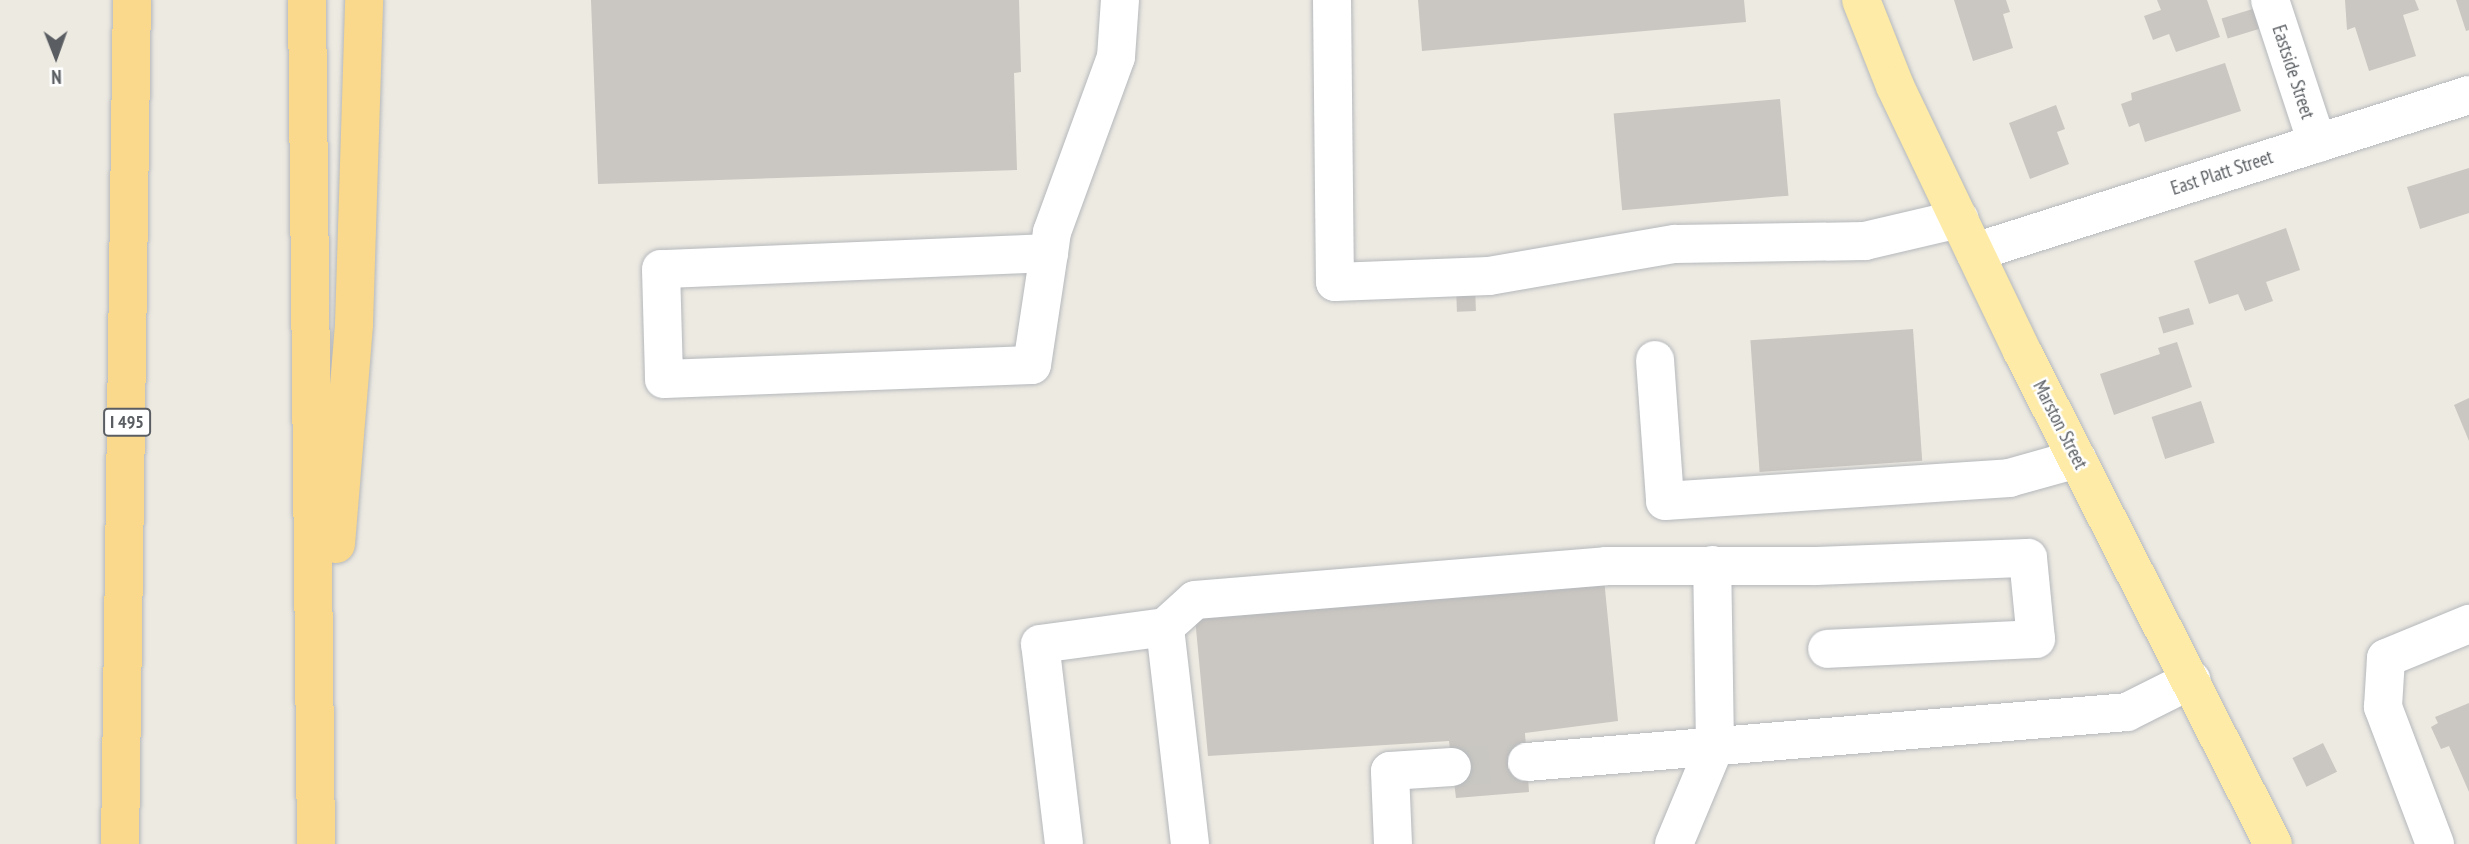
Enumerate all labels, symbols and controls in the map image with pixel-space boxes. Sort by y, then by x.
north arrow [21,21,91,91]
street label: Eastside Street [2267,22,2319,122]
text: N [51,65,62,89]
street label: East Platt Street [2168,146,2276,200]
street label: Marston Street [2028,377,2092,473]
road number: I 495 [102,408,152,436]

